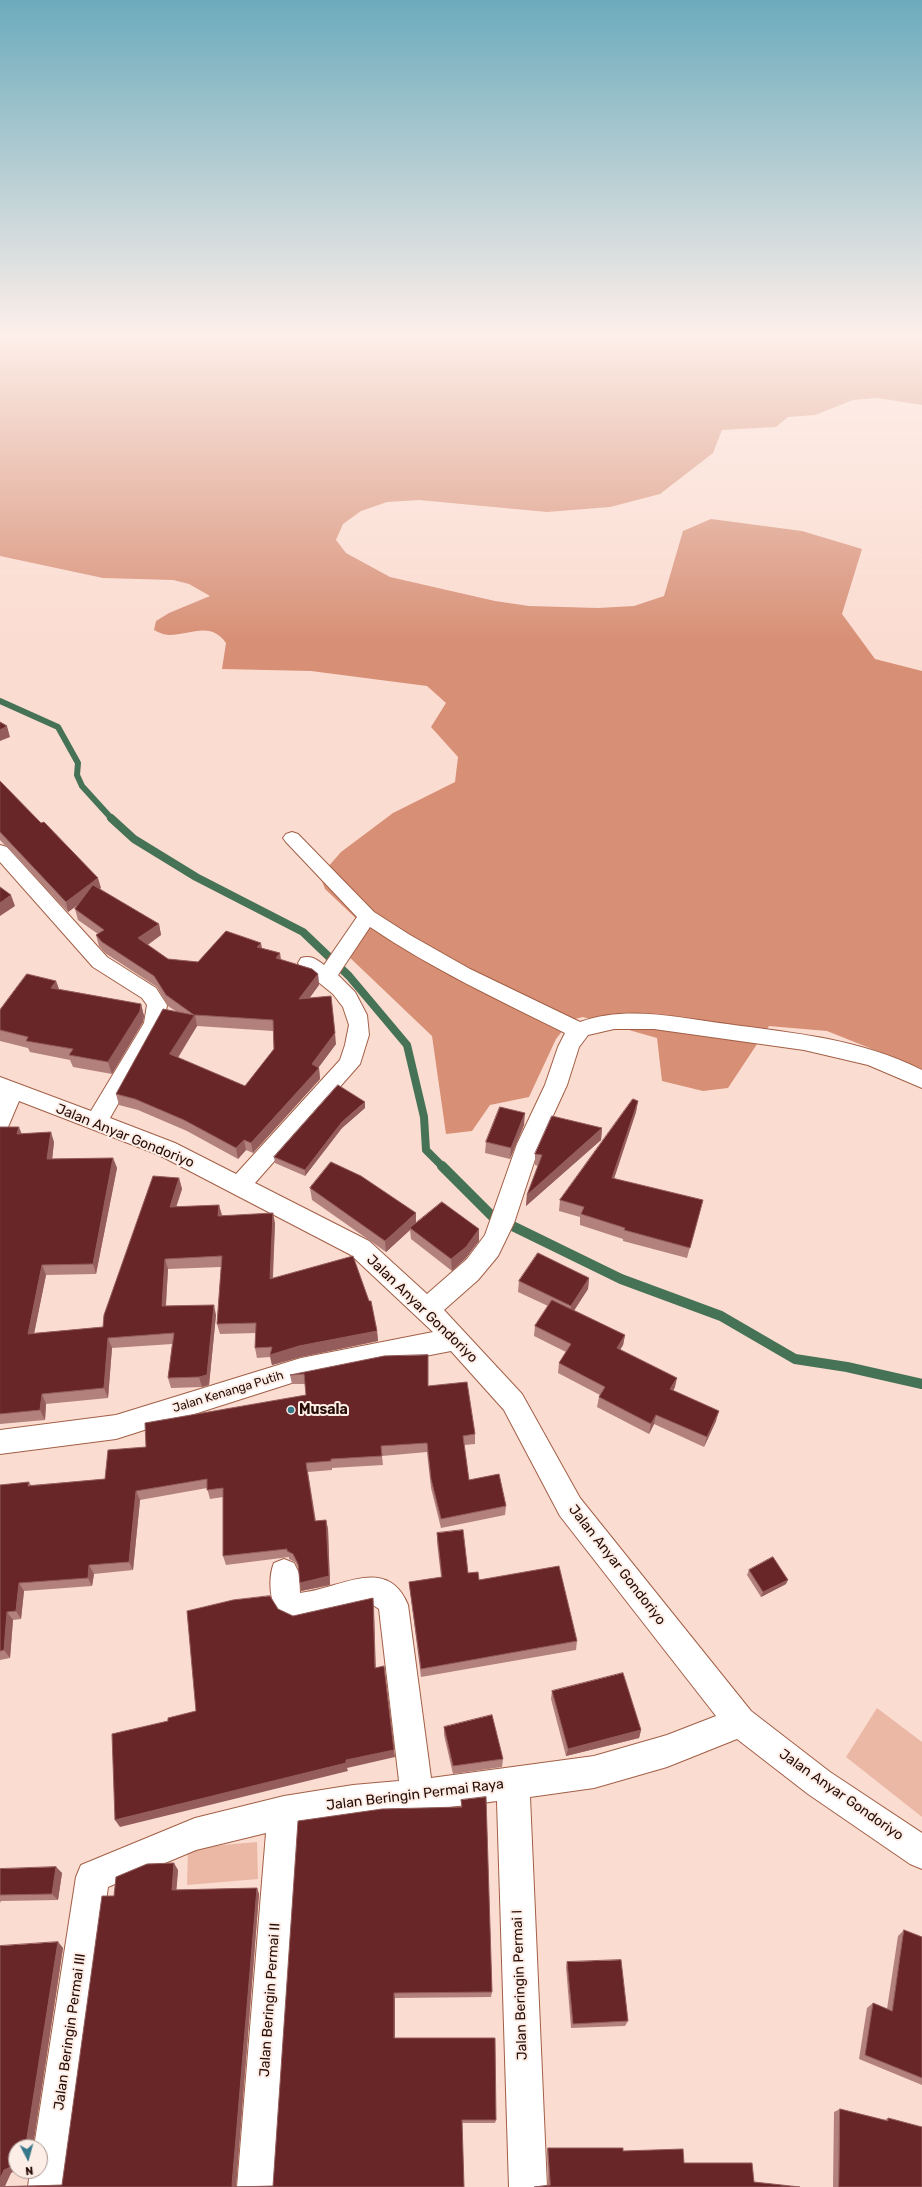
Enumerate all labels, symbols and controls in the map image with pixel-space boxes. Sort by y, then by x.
street label: Jalan Anyar Gondoriyo [53,1101,197,1171]
street label: Jalan Anyar Gondoriyo [363,1252,481,1366]
street label: Jalan Kenanga Putih [171,1368,285,1416]
place label: Musala [299,1402,348,1418]
marker: Musala [286,1405,296,1415]
street label: Jalan Anyar Gondoriyo [565,1502,669,1628]
street label: Jalan Anyar Gondoriyo [776,1746,906,1844]
street label: Jalan Beringin Permai Raya [325,1776,505,1814]
street label: Jalan Beringin Permai I [509,1910,531,2060]
street label: Jalan Beringin Permai II [256,1922,284,2078]
street label: Jalan Beringin Permai III [51,1953,89,2111]
north arrow [8,2139,48,2179]
text: N [25,2164,34,2177]

